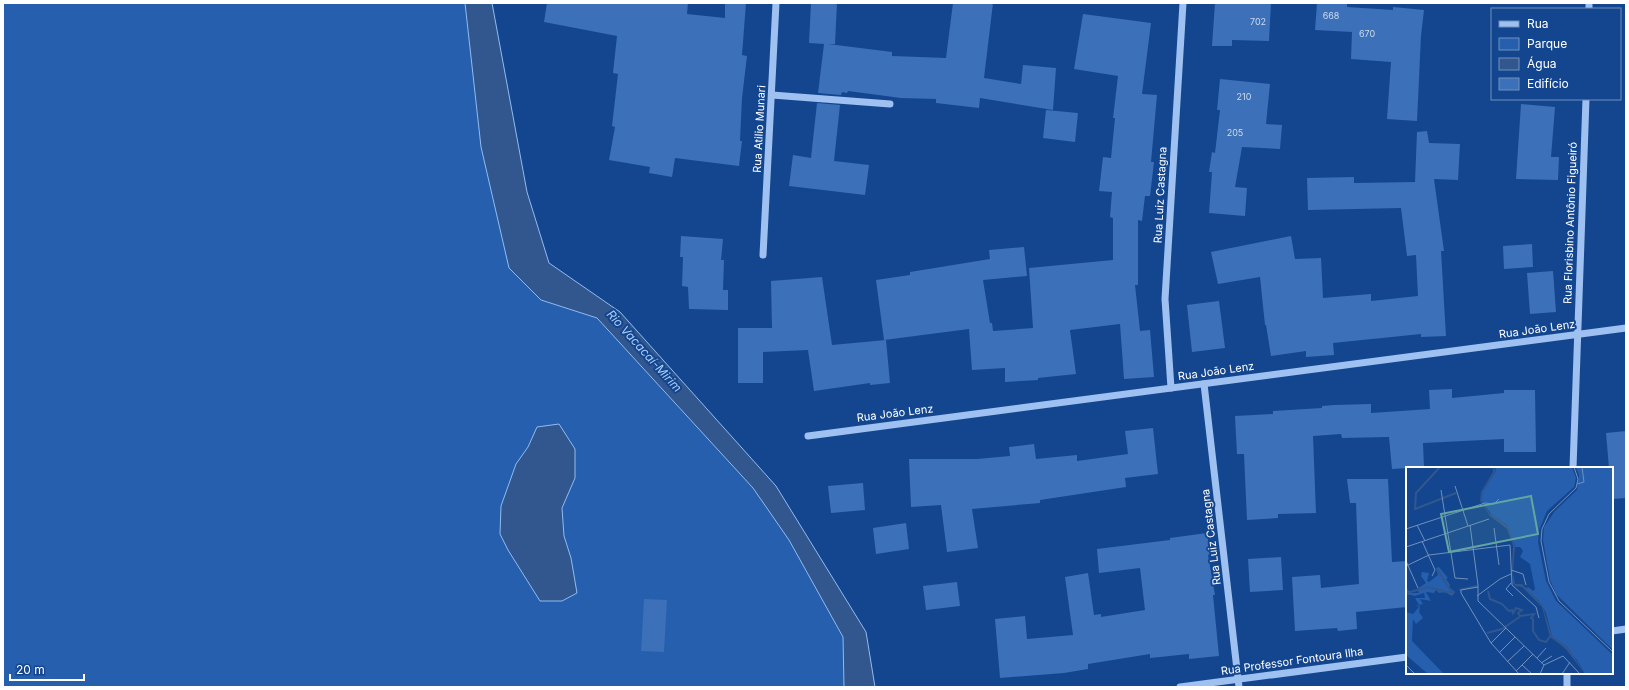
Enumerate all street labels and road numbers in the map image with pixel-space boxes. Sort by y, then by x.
street label: Rua Atilio Munari [750,85,768,173]
street label: Rua Florisbino Antônio Figueiró [1560,141,1580,304]
street label: Rua Luiz Castagna [1150,146,1170,244]
street label: Rua João Lenz [1498,317,1576,341]
street label: Rua João Lenz [1177,359,1255,383]
street label: Rua João Lenz [856,401,934,425]
street label: Rua Luiz Castagna [1198,488,1224,586]
street label: Rua Professor Fontoura Ilha [1220,644,1364,678]

